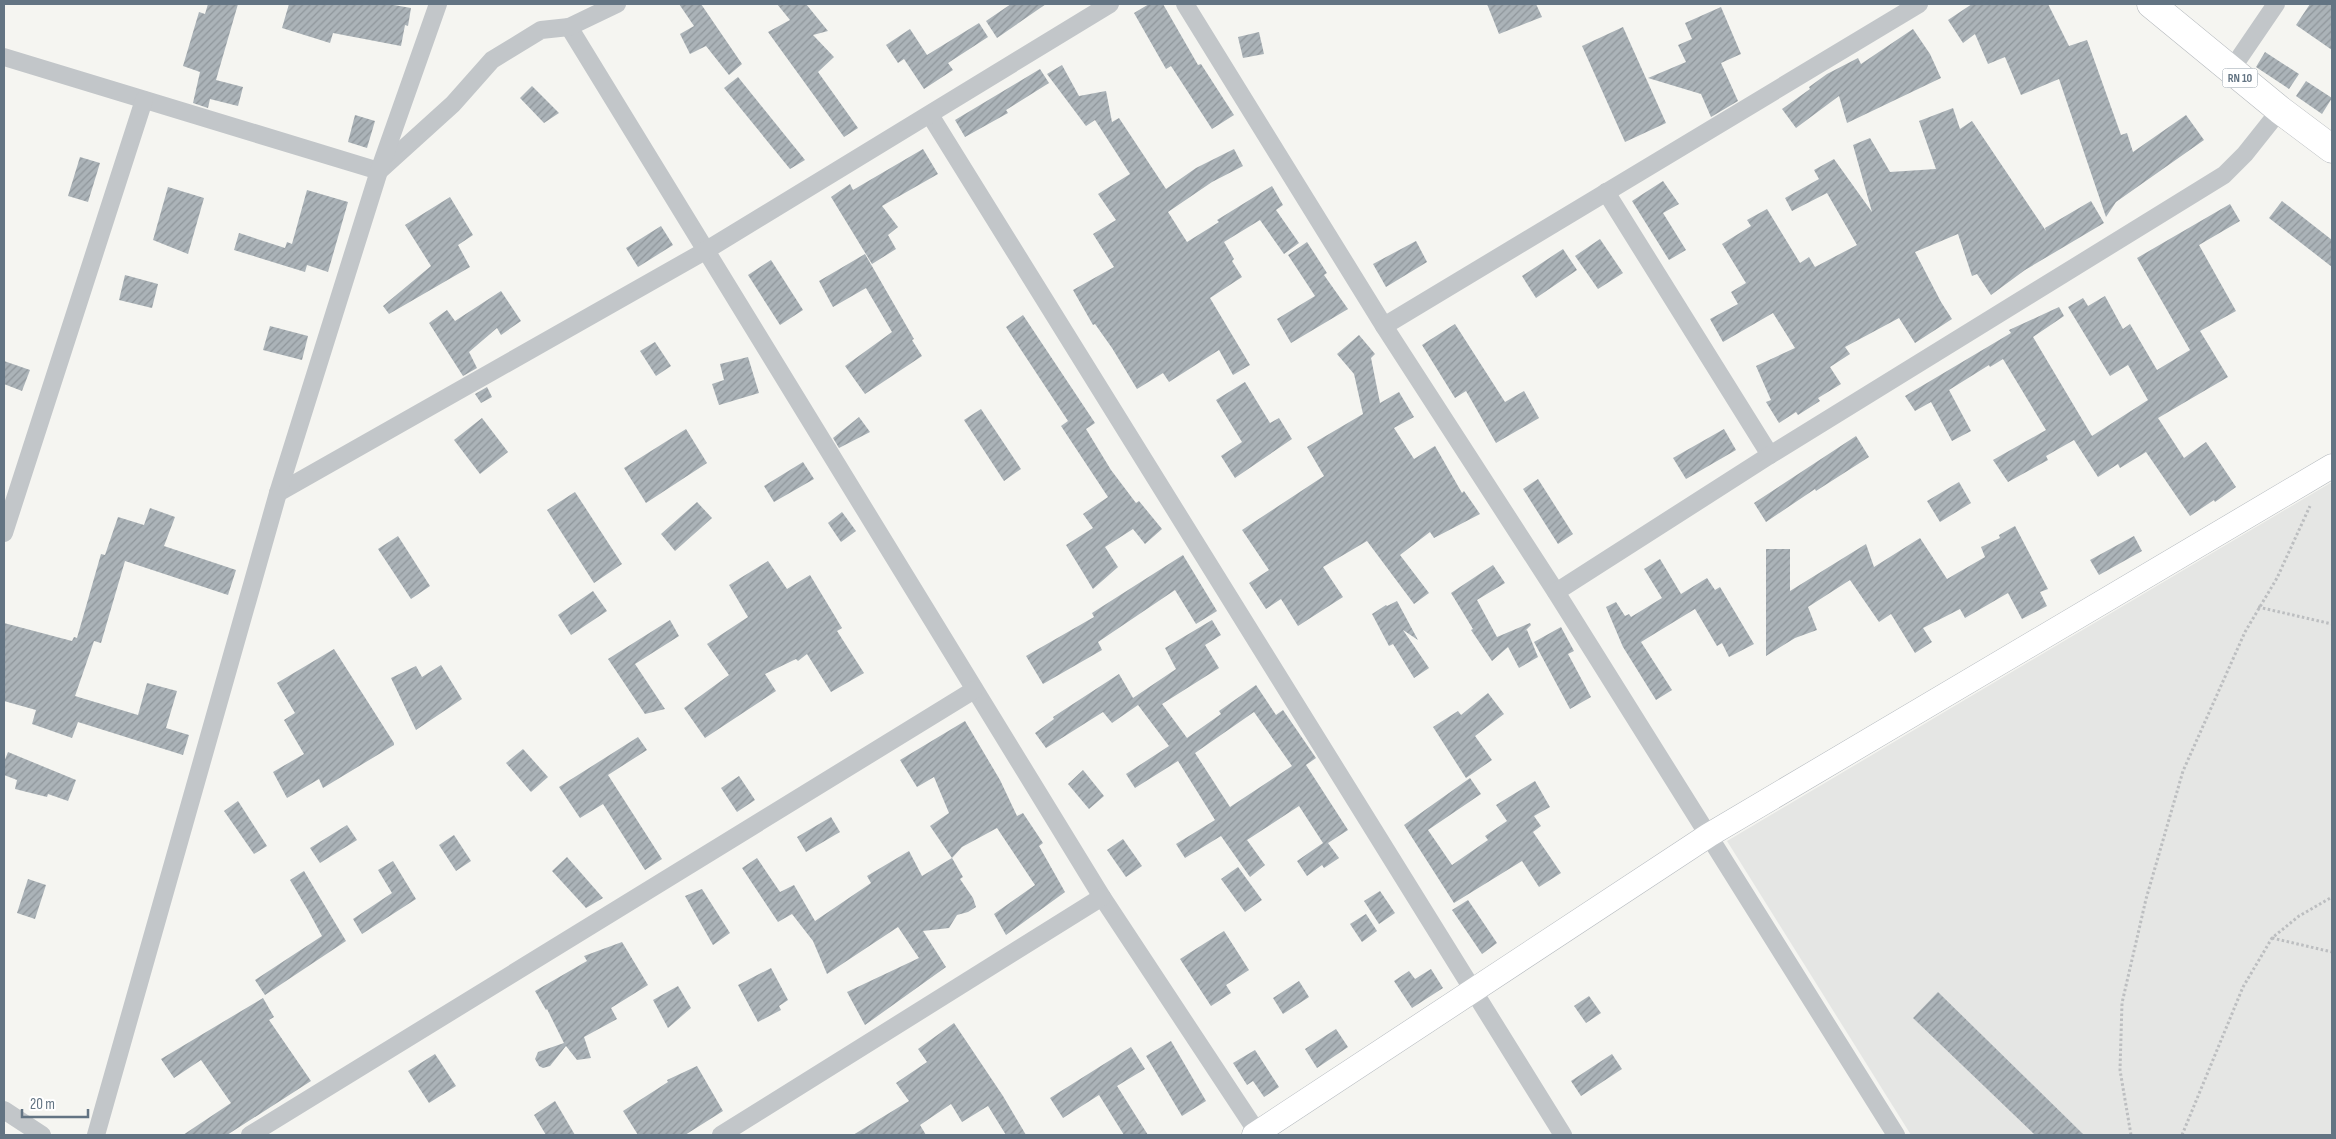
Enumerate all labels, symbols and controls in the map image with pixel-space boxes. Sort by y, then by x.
road number: RN 10 [2222,68,2258,88]
scale bar [22,1086,89,1118]
text: 20 m [30,1095,55,1114]

